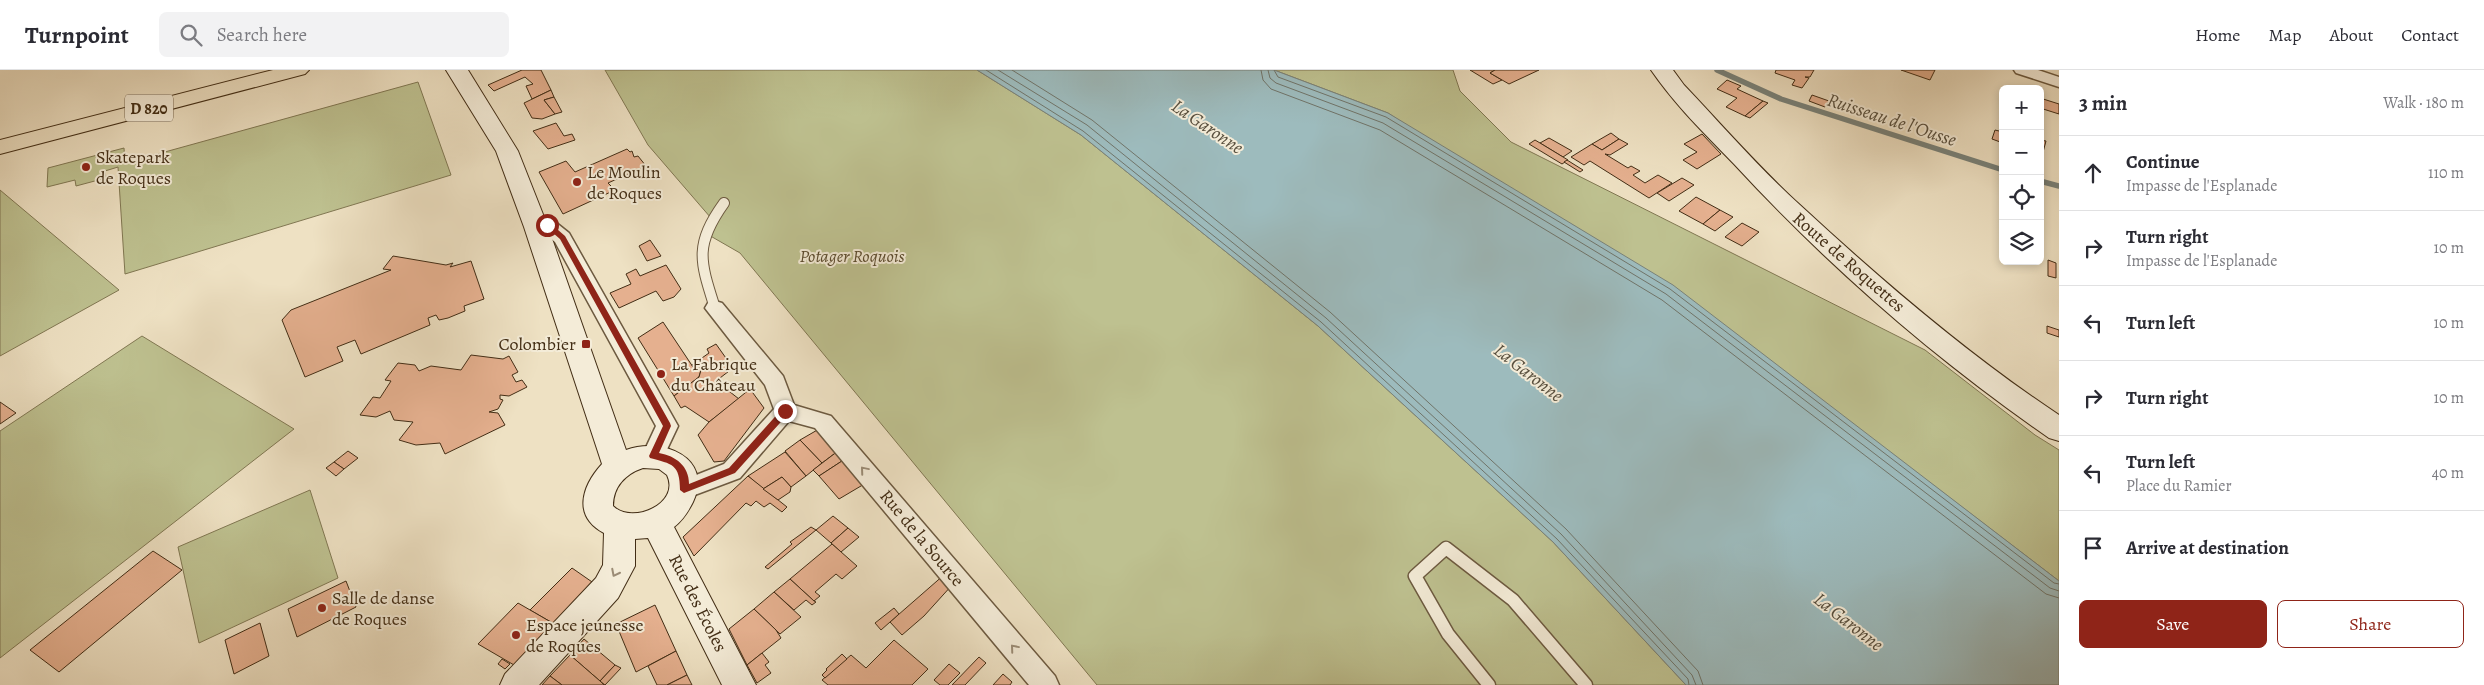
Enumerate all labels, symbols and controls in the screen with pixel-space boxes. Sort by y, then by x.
search box [159,12,509,57]
text: Turnpoint [25,19,129,51]
icon: search [177,21,205,49]
text: Search here [217,22,307,48]
text: Home [2195,23,2240,47]
text: Map [2268,23,2301,47]
text: About [2329,23,2373,47]
text: Contact [2401,23,2459,47]
map controls [1999,85,2044,265]
button: + [1999,85,2044,130]
water label: Ruisseau de l'Ousse [1824,87,1960,153]
text: 3 min [2079,89,2127,117]
text: Walk · 180 m [2383,92,2464,114]
water label: La Garonne [1166,93,1249,160]
road number: D 820 [125,94,173,122]
button: − [1999,130,2044,175]
place label: Skatepark de Roques [96,145,171,190]
text: Continue [2126,149,2200,175]
icon: ahead [2079,159,2107,187]
place label: Le Moulin de Roques [587,160,662,205]
marker: Skatepark de Roques [80,161,92,173]
text: 110 m [2428,162,2464,184]
button: locate [1999,175,2044,220]
text: Impasse de l'Esplanade [2126,175,2277,197]
marker: Le Moulin de Roques [571,176,583,188]
street label: Route de Roquettes [1788,206,1910,318]
route start [536,214,559,237]
button: layers [1999,220,2044,265]
text: Turn right [2126,224,2208,250]
icon: right [2079,234,2107,262]
text: 10 m [2434,237,2464,259]
park label: Potager Roquois [799,244,905,268]
text: Impasse de l'Esplanade [2126,250,2277,272]
icon: left [2079,309,2107,337]
text: Turn left [2126,310,2195,336]
text: 10 m [2434,312,2464,334]
place label: Colombier [499,332,576,356]
water label: La Garonne [1488,337,1569,408]
marker: Colombier [580,338,592,350]
place label: La Fabrique du Château [671,352,757,397]
marker: La Fabrique du Château [655,368,667,380]
icon: right [2079,384,2107,412]
text: Turn right [2126,385,2208,411]
text: 10 m [2434,387,2464,409]
route end [774,400,797,423]
text: Turn left [2126,449,2195,475]
icon: left [2079,459,2107,487]
text: 40 m [2432,462,2464,484]
one-way arrow [861,467,870,476]
text: Place du Ramier [2126,475,2232,497]
street label: Rue de la Source [874,485,970,591]
icon: arrive [2079,534,2107,562]
text: Arrive at destination [2126,535,2289,561]
street label: Rue des Écoles [663,550,733,656]
one-way arrow [611,567,621,576]
place label: Salle de danse de Roques [332,586,435,631]
water label: La Garonne [1808,586,1889,657]
button: Save [2079,600,2267,648]
button: Share [2277,600,2464,648]
marker: Salle de danse de Roques [316,602,328,614]
place label: Espace jeunesse de Roques [526,613,644,658]
marker: Espace jeunesse de Roques [510,629,522,641]
one-way arrow [1011,644,1020,653]

